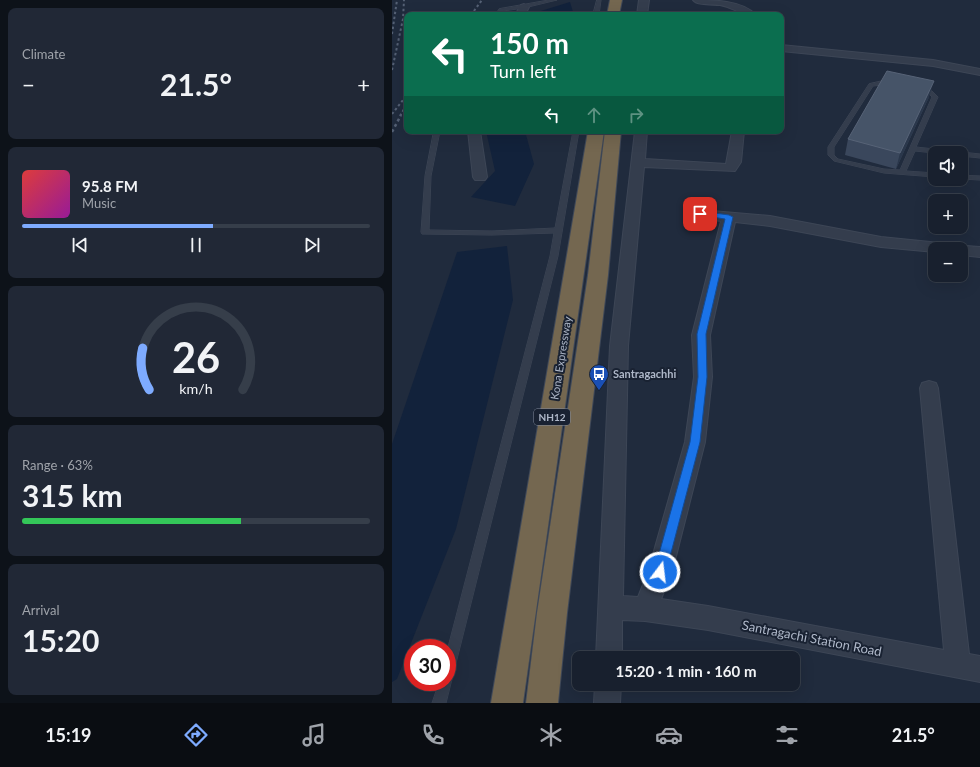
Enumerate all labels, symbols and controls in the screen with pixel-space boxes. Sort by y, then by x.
text: 150 m [490,26,569,60]
icon: left [424,28,476,80]
text: Climate [22,46,65,62]
text: Turn left [490,60,556,82]
text: 21.5° [160,66,232,102]
text: − [22,71,35,98]
text: + [357,71,370,98]
icon: left [541,104,563,126]
icon: ahead [583,104,605,126]
icon: right [625,104,647,126]
map controls [928,146,968,282]
button: sound [928,146,968,186]
text: 95.8 FM [82,177,138,195]
button: + [928,194,968,234]
text: Music [82,195,116,211]
pin [683,197,717,231]
icon: arrive [689,203,711,225]
icon: previous [69,234,91,256]
icon: pause [185,234,207,256]
icon: next [301,234,323,256]
button: − [928,242,968,282]
street label: Kona Expressway [547,315,574,401]
text: 26 [172,331,220,381]
bus stop icon: Santragachhi [588,363,610,391]
place label: Santragachhi [613,367,676,380]
text: km/h [179,379,213,396]
road number: NH12 [534,409,570,425]
text: Range · 63% [22,457,93,473]
text: 315 km [22,477,123,513]
position arrow [639,551,681,593]
text: Arrival [22,602,59,618]
street label: Santragachi Station Road [741,617,883,659]
text: 15:20 [22,622,99,658]
speed limit sign: 30 [404,639,456,691]
text: 15:20 · 1 min · 160 m [616,662,756,680]
icon: directions [182,721,210,749]
icon: music [300,721,328,749]
icon: phone [419,721,447,749]
icon: climate [537,721,565,749]
icon: car [655,721,683,749]
icon: filters [773,721,801,749]
text: 15:19 [45,724,92,746]
text: 21.5° [892,724,935,746]

